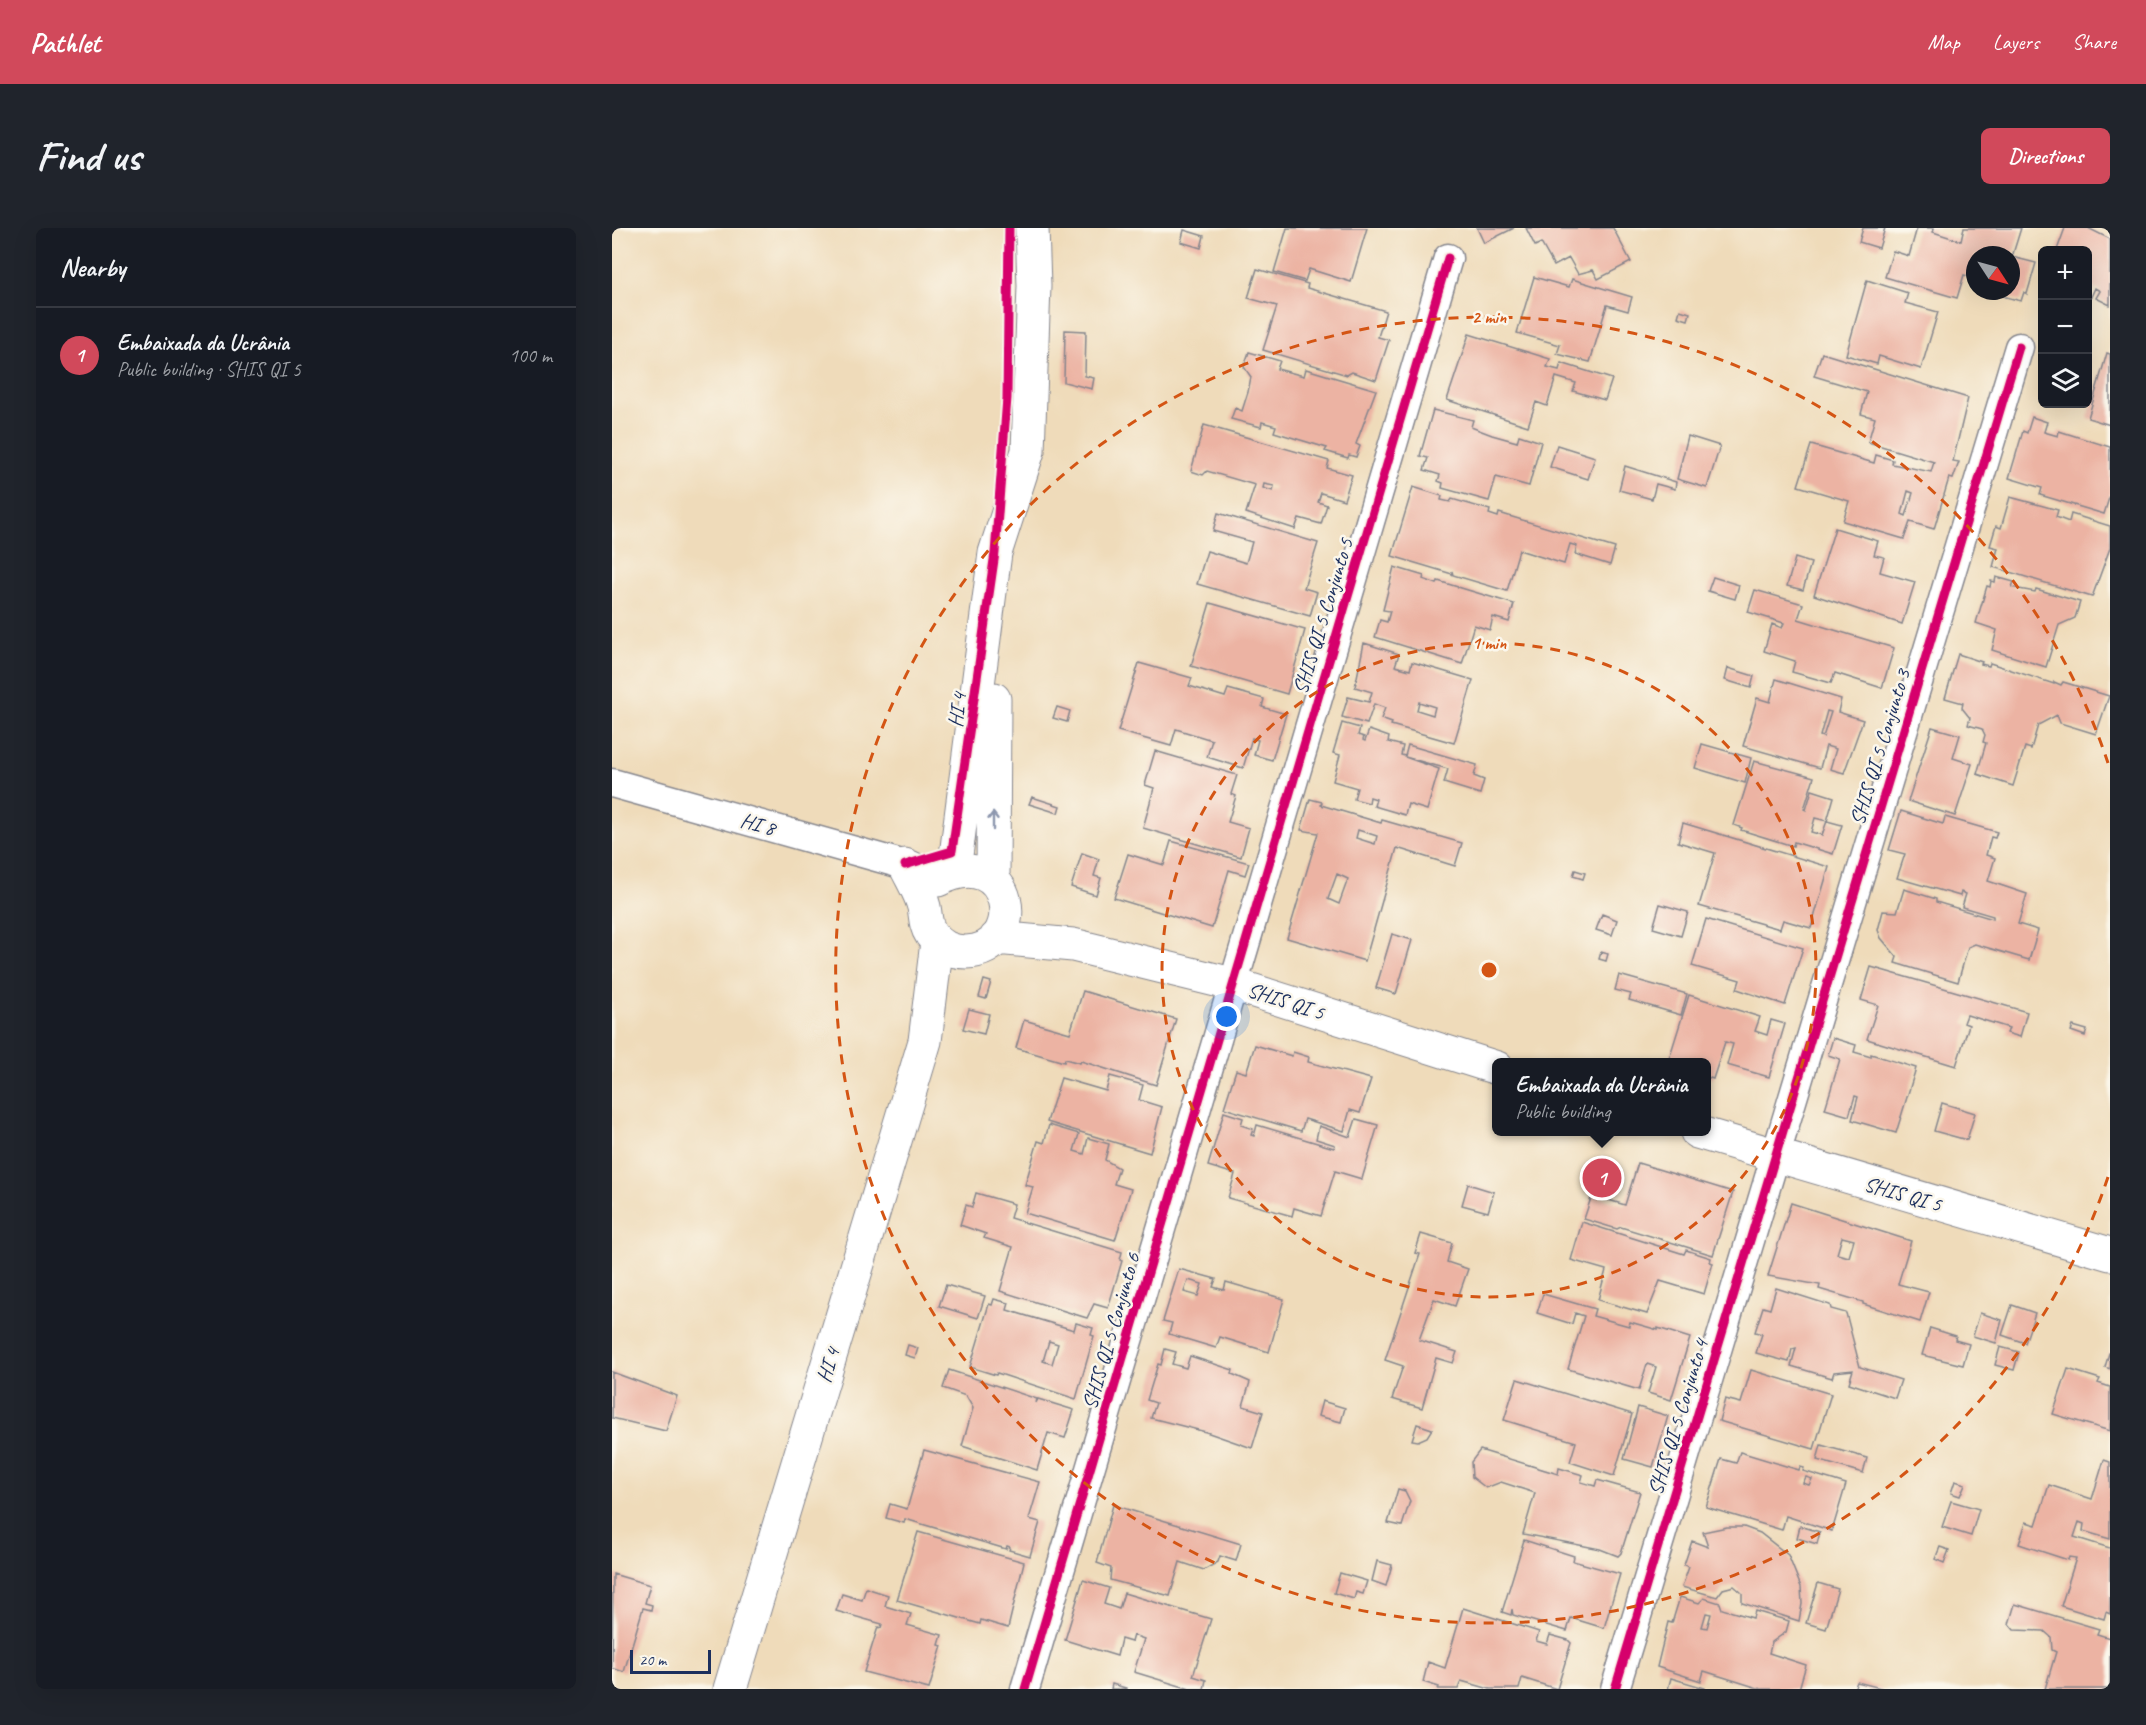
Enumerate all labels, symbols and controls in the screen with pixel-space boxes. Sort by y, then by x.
text: Pathlet [30,25,100,60]
text: Map [1927,29,1960,55]
text: Layers [1993,29,2039,55]
text: Share [2072,29,2116,55]
button: Directions [1981,128,2110,184]
text: Find us [36,130,141,183]
north arrow [1966,246,2020,300]
map controls [2038,246,2092,408]
button: + [2038,246,2092,300]
text: Nearby [60,251,125,284]
button: − [2038,300,2092,354]
text: 2 min [1472,306,1507,328]
text: Embaixada da Ucrânia [117,329,289,357]
text: 1 [75,343,84,368]
text: 100 m [509,343,552,368]
button: layers [2038,354,2092,408]
text: Public building · SHIS QI 5 [117,357,301,382]
street label: SHIS QI 5 Conjunto 5 [1287,534,1359,697]
text: 1 min [1472,632,1507,654]
street label: SHIS QI 5 Conjunto 3 [1844,665,1916,828]
street label: HI 4 [942,689,972,729]
street label: HI 8 [738,807,781,842]
one-way arrow [987,812,999,832]
centre of rings [1479,960,1499,980]
street label: SHIS QI 5 [1244,976,1329,1026]
your location [1212,1002,1241,1031]
popup [1492,1058,1711,1136]
text: Embaixada da Ucrânia [1515,1071,1688,1099]
text: Public building [1515,1099,1610,1124]
pin: 1 [1582,1156,1622,1200]
street label: SHIS QI 5 [1861,1171,1946,1218]
street label: SHIS QI 5 Conjunto 6 [1076,1249,1146,1412]
street label: SHIS QI 5 Conjunto 4 [1642,1334,1715,1498]
street label: HI 4 [810,1342,846,1385]
scale bar [630,1647,711,1674]
text: 20 m [639,1650,666,1670]

